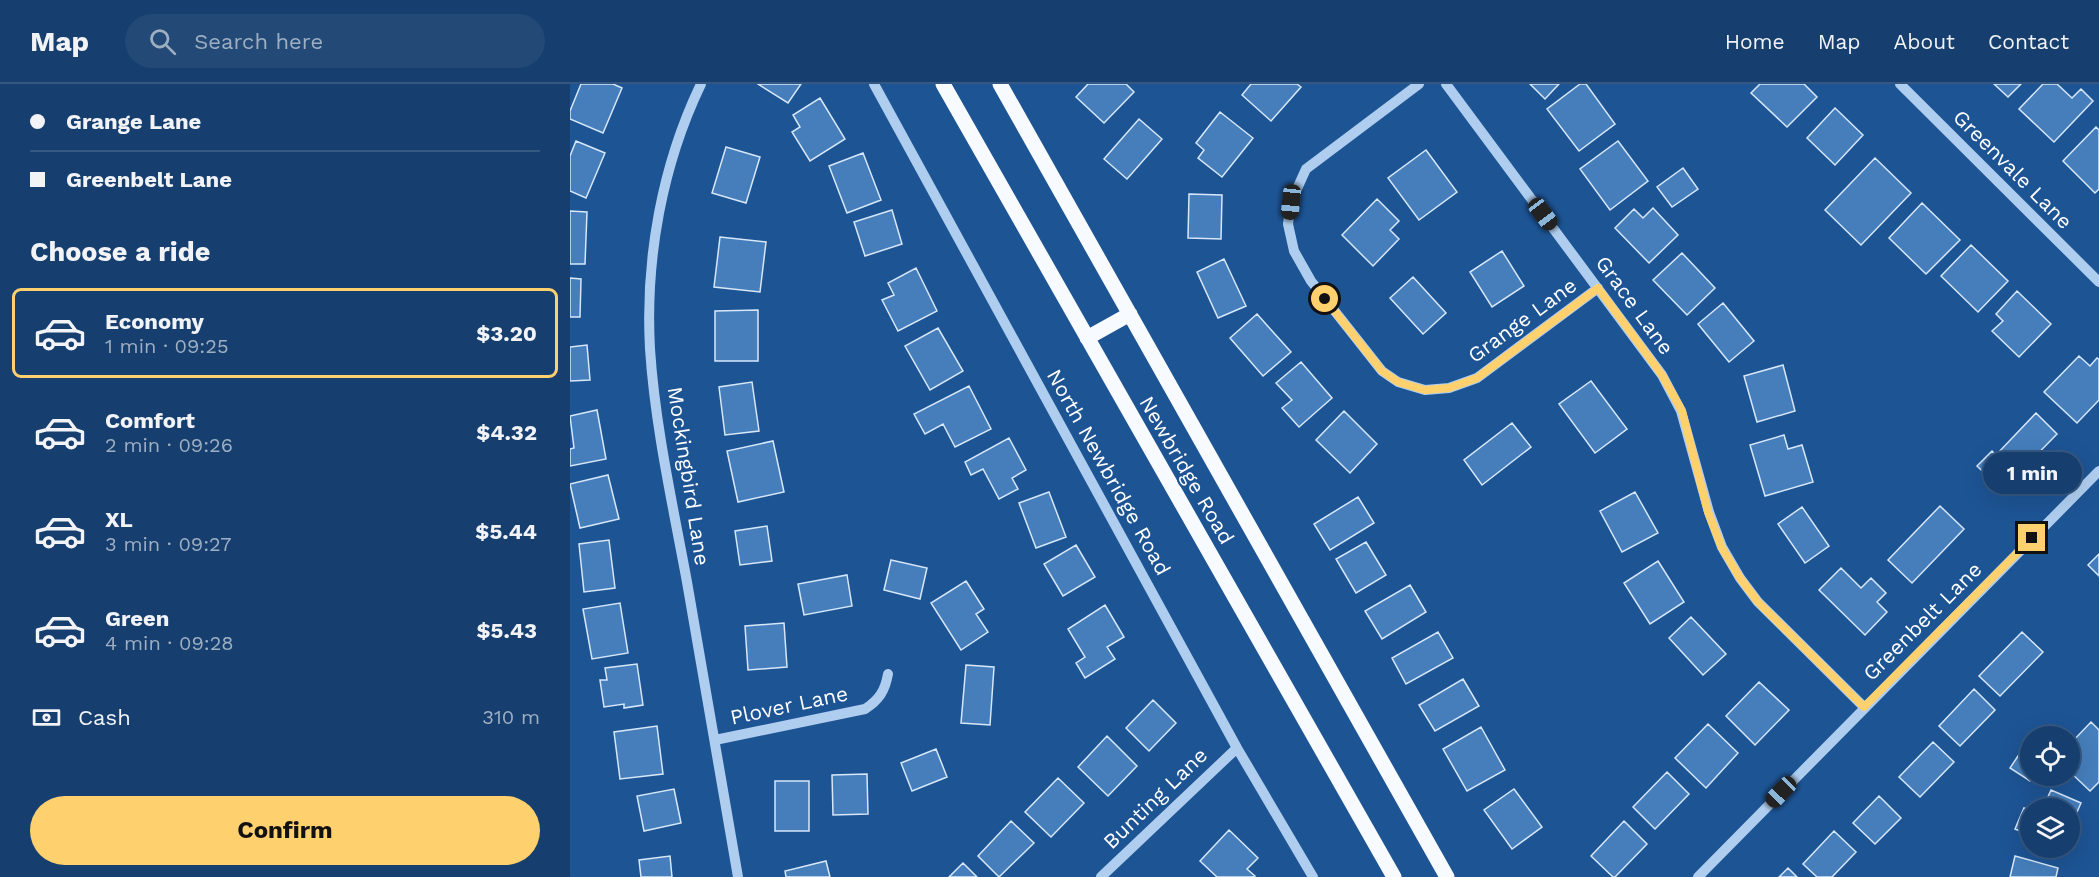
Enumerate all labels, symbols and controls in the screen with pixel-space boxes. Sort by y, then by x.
search box [125,14,545,68]
text: Map [30,25,89,58]
icon: search [146,25,179,58]
text: Search here [194,29,323,54]
text: Home [1725,29,1785,54]
text: Map [1818,29,1861,54]
text: About [1894,29,1955,54]
text: Contact [1988,29,2069,54]
street label: Greenvale Lane [1948,104,2078,234]
text: Grange Lane [66,109,201,134]
text: Greenbelt Lane [66,167,232,192]
car [1280,183,1302,221]
car [1525,194,1561,234]
text: Choose a ride [30,236,210,268]
street label: Grace Lane [1591,251,1679,359]
street label: Grange Lane [1463,272,1581,368]
route start [1311,285,1338,312]
icon: car [33,306,87,360]
text: Economy [105,309,204,334]
text: $3.20 [476,321,537,346]
text: 1 min · 09:25 [105,334,229,358]
street label: North Newbridge Road [1042,365,1176,579]
street label: Mockingbird Lane [663,385,715,567]
street label: Newbridge Road [1134,391,1240,549]
icon: car [33,405,87,459]
text: Comfort [105,408,195,433]
text: $4.32 [476,420,537,445]
text: 2 min · 09:26 [105,433,233,457]
callout: 1 min [1982,451,2082,493]
text: 1 min [2007,461,2058,485]
icon: car [33,504,87,558]
text: XL [105,507,133,532]
text: $5.44 [475,519,537,544]
route end [2018,524,2045,551]
text: 3 min · 09:27 [105,532,232,556]
street label: Greenbelt Lane [1857,556,1987,686]
icon: car [33,603,87,657]
text: Green [105,606,169,631]
text: $5.43 [477,618,537,643]
text: 4 min · 09:28 [105,631,234,655]
street label: Plover Lane [728,680,850,730]
icon: cash [30,701,63,734]
text: Cash [78,705,131,730]
text: 310 m [482,705,540,729]
map controls [2020,726,2080,858]
button: locate [2020,726,2080,786]
street label: Bunting Lane [1098,742,1212,854]
car [1762,773,1800,811]
button: Confirm [30,796,540,865]
button: layers [2020,798,2080,858]

